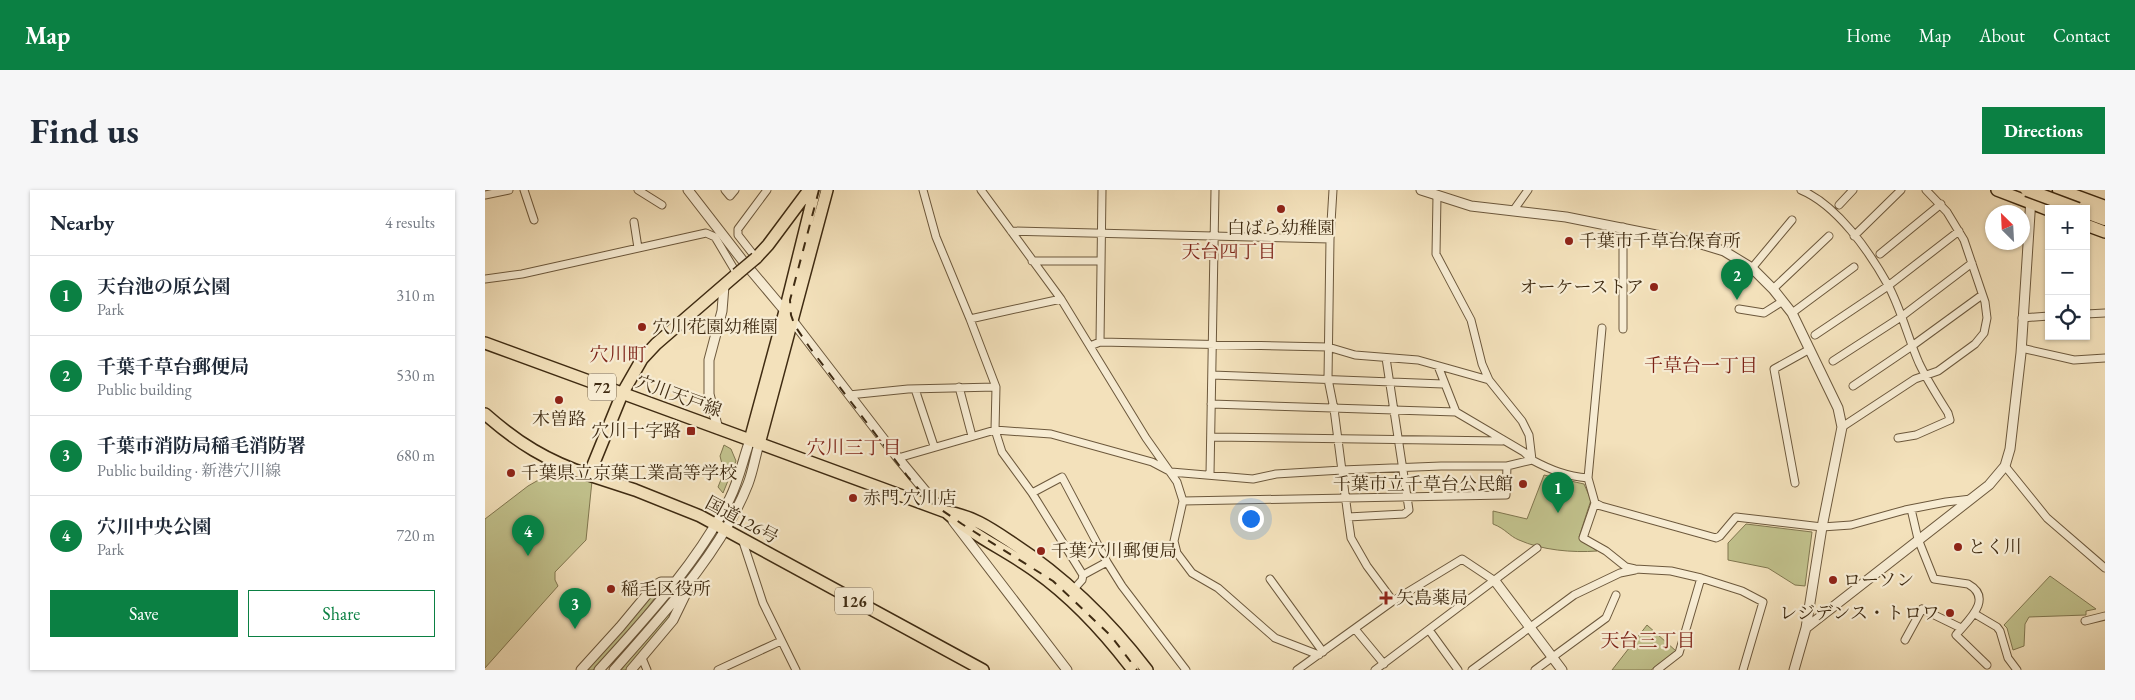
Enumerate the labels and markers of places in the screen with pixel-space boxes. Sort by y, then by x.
marker: 白ばら幼稚園 [1275,203,1287,215]
place label: 白ばら幼稚園 [1227,216,1335,239]
place label: 千葉市千草台保育所 [1579,229,1741,252]
marker: 千葉市千草台保育所 [1563,235,1575,247]
pin: 2 [1721,259,1753,300]
place label: オーケーストア [1519,275,1644,298]
marker: オーケーストア [1648,281,1660,293]
place label: 穴川花園幼稚園 [652,315,778,338]
marker: 穴川花園幼稚園 [636,321,648,333]
marker: 木曽路 [553,394,565,406]
place label: 木曽路 [532,407,586,430]
place label: 穴川十字路 [591,419,681,442]
marker: 穴川十字路 [685,425,697,437]
place label: 千葉県立京葉工業高等学校 [521,461,737,484]
marker: 千葉県立京葉工業高等学校 [505,467,517,479]
place label: 千葉市立千草台公民館 [1333,472,1513,495]
pin: 1 [1542,472,1574,513]
marker: 千葉市立千草台公民館 [1517,478,1529,490]
place label: 赤門 穴川店 [863,486,957,509]
marker: 赤門 穴川店 [847,492,859,504]
pin: 4 [512,515,544,556]
place label: とく川 [1968,535,2022,558]
place label: 千葉穴川郵便局 [1051,539,1177,562]
marker: とく川 [1952,541,1964,553]
marker: 千葉穴川郵便局 [1035,545,1047,557]
place label: ローソン [1843,568,1914,591]
marker: ローソン [1827,574,1839,586]
place label: 稲毛区役所 [621,577,711,600]
marker: 稲毛区役所 [605,583,617,595]
place label: 矢島薬局 [1396,586,1468,609]
pin: 3 [559,588,591,629]
marker: 矢島薬局 [1380,592,1392,604]
place label: レジデンス・トロワ [1779,601,1940,624]
marker: レジデンス・トロワ [1944,607,1956,619]

